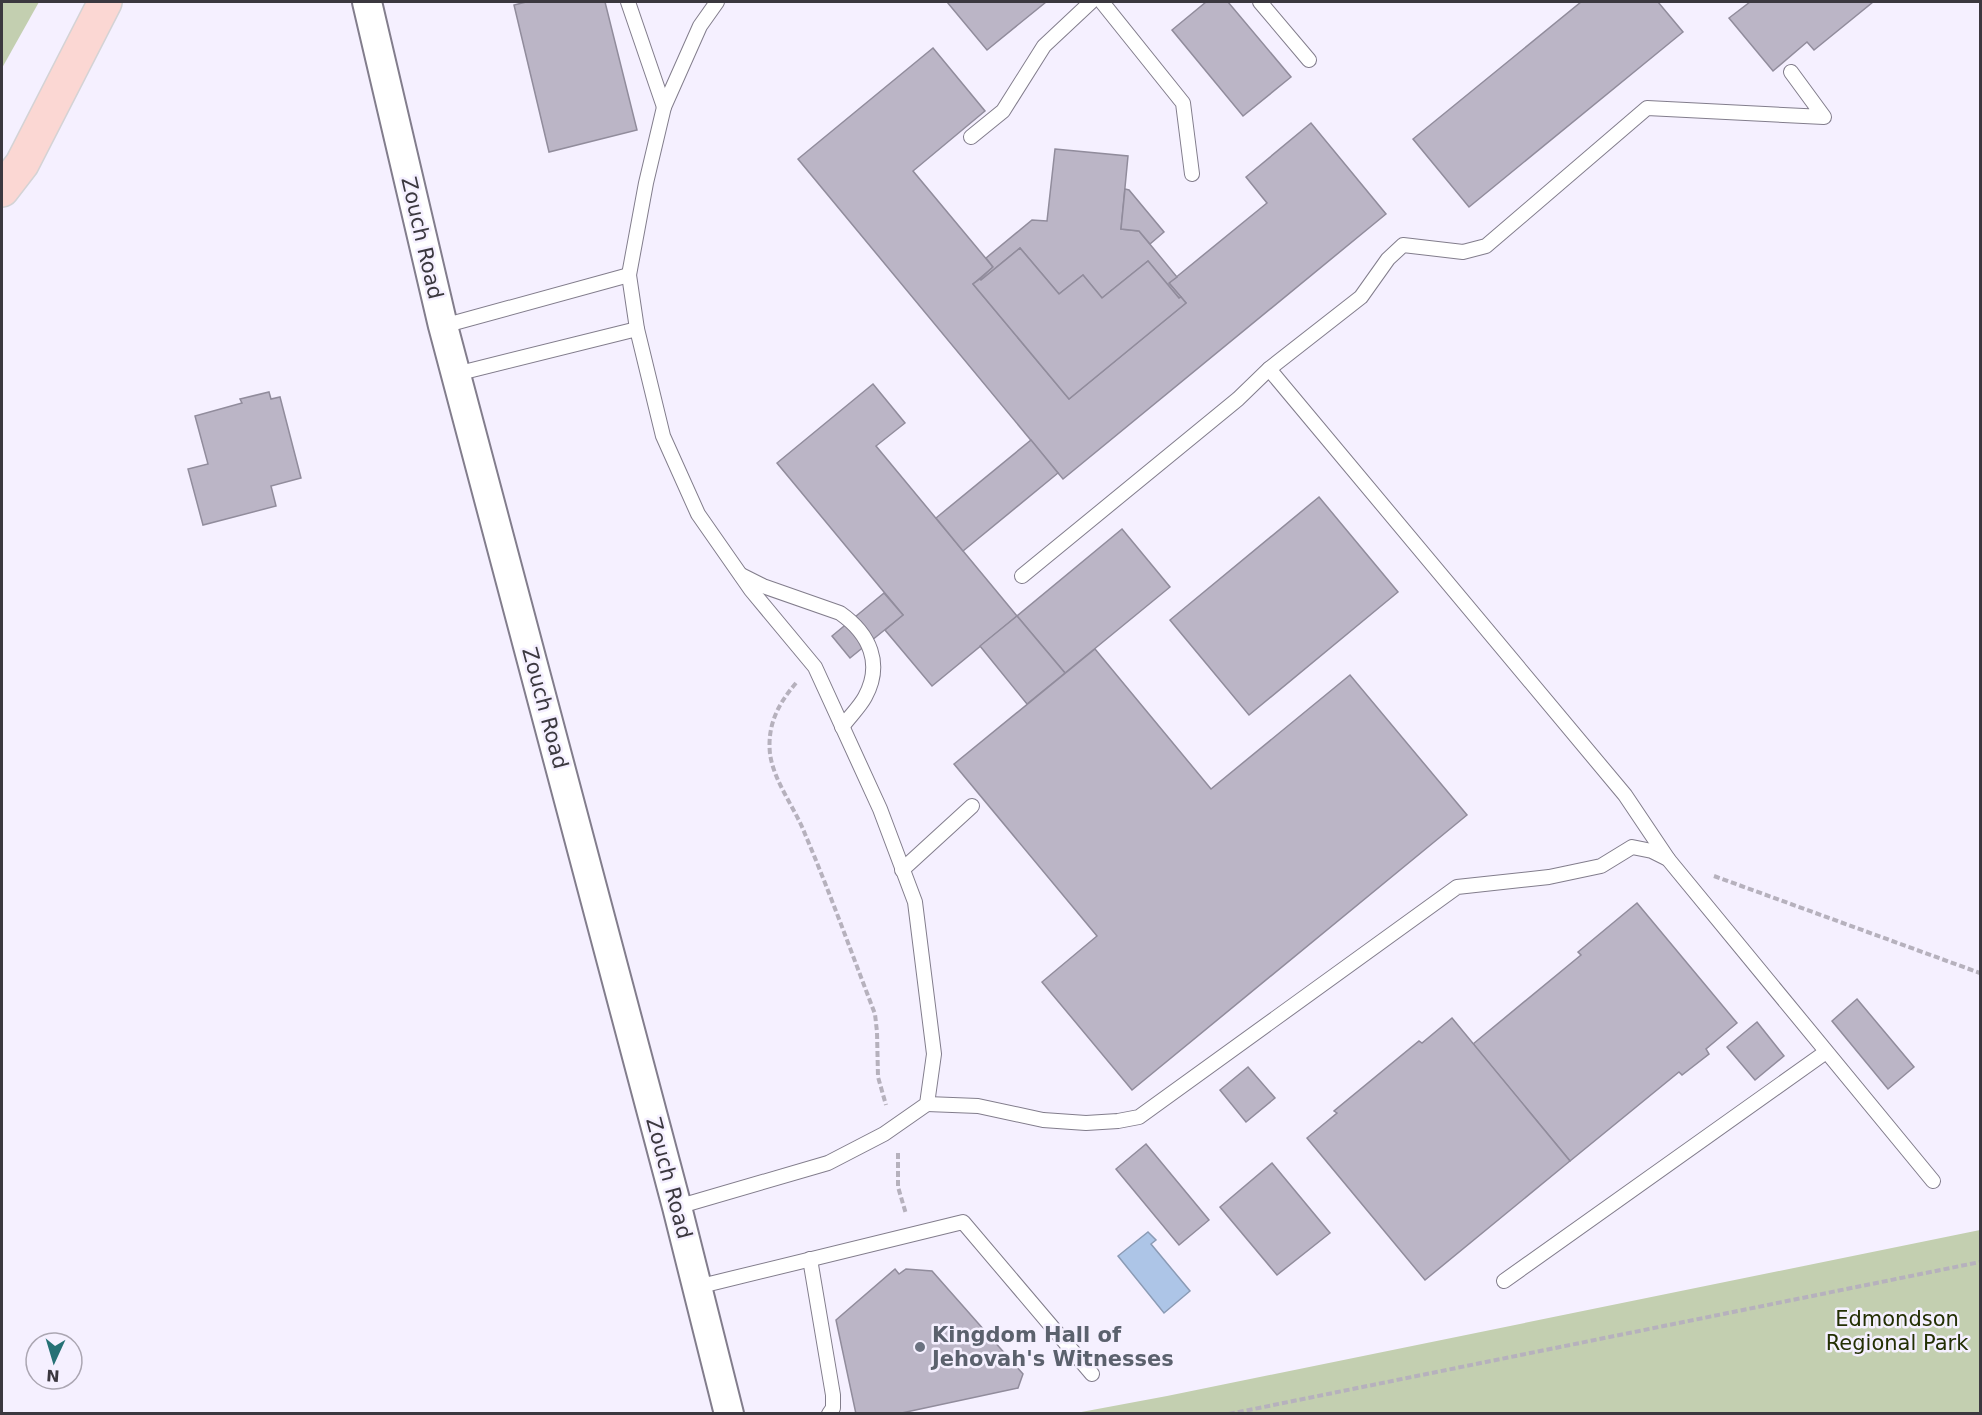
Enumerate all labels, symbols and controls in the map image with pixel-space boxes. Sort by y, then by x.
street label: Zouch Road [396,175,448,301]
street label: Zouch Road [517,645,573,771]
street label: Zouch Road [641,1115,697,1241]
park label: Edmondson Regional Park [1826,1307,1969,1355]
place label: Kingdom Hall of Jehovah's Witnesses [930,1323,1174,1371]
north arrow [24,1331,84,1391]
marker: Kingdom Hall of Jehovah's Witnesses [913,1340,927,1354]
text: N [46,1366,60,1385]

